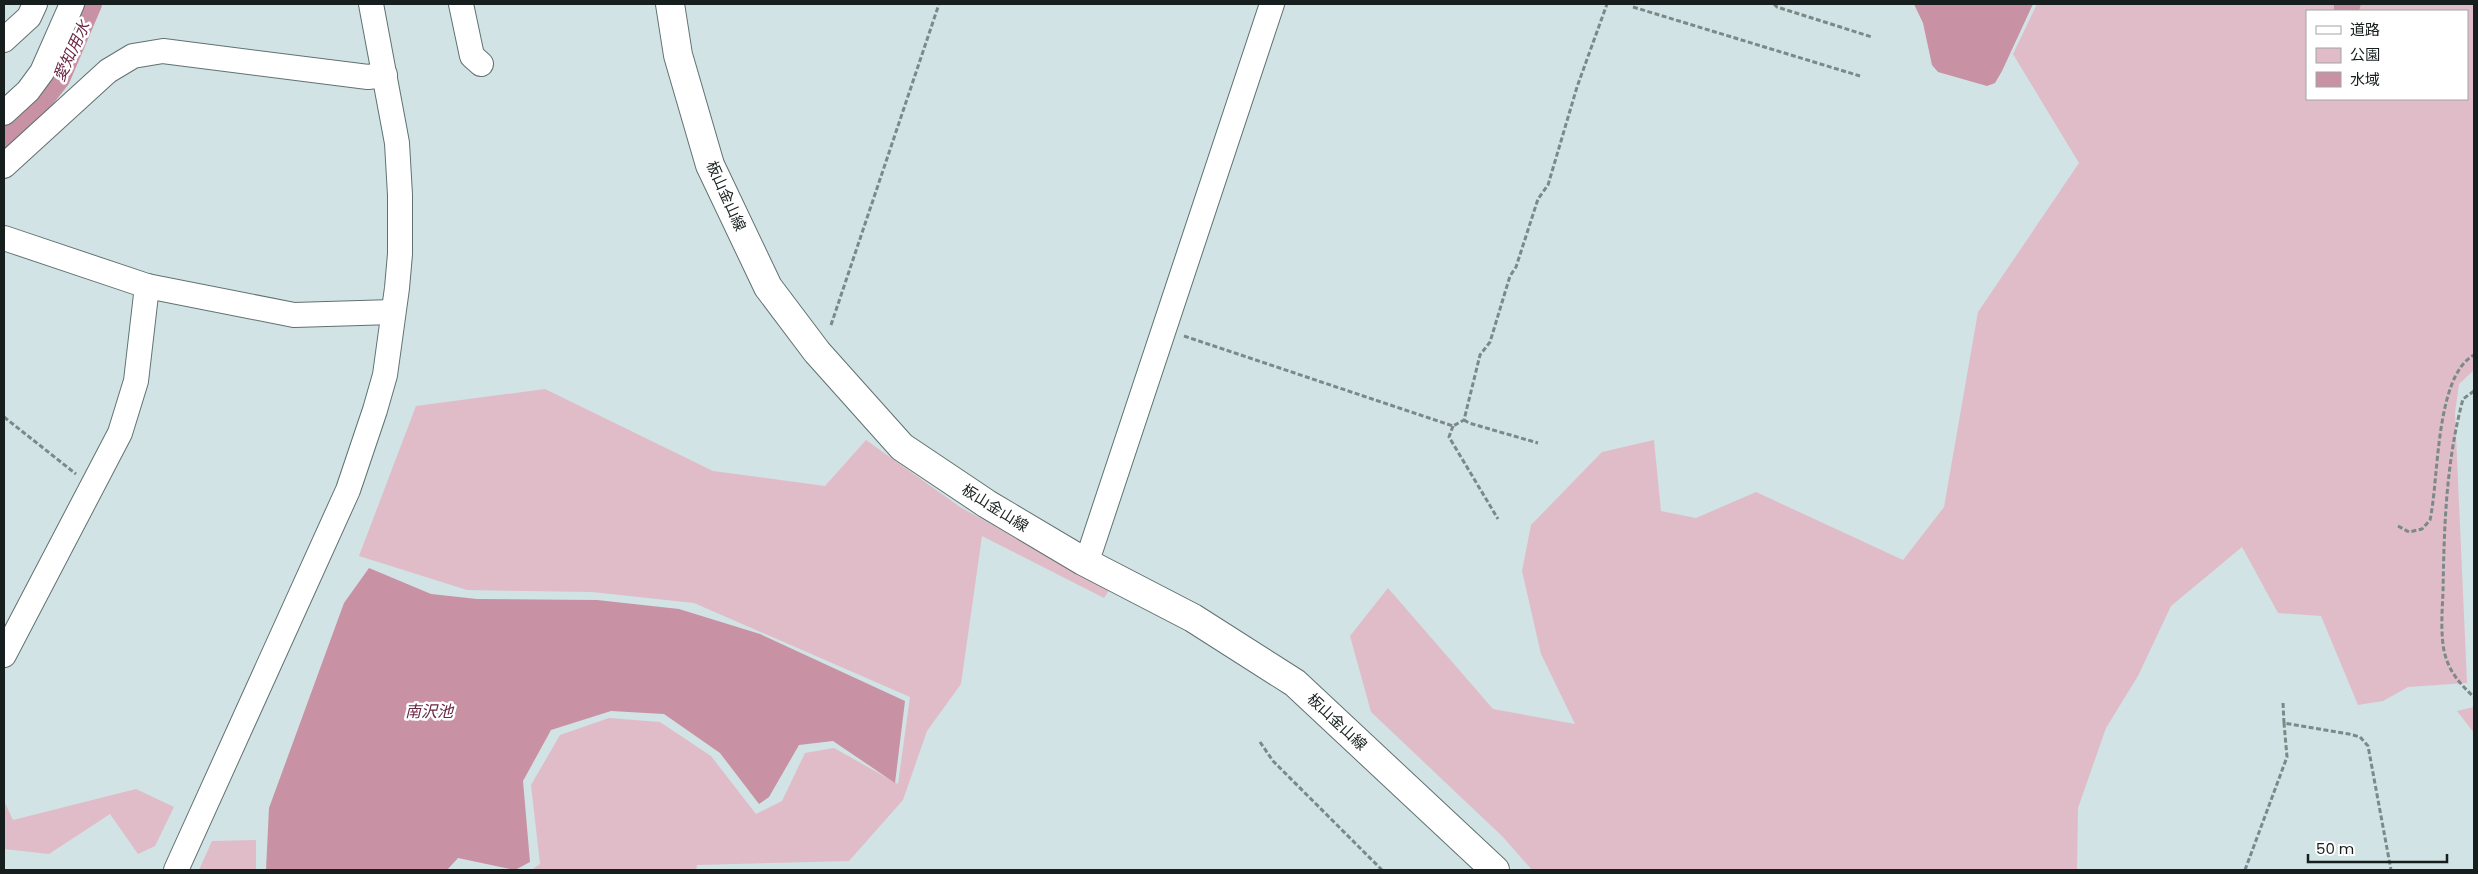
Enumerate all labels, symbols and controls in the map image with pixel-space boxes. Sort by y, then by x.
legend [2306,10,2468,100]
water label: 愛知用水 [48,16,96,85]
text: 道路 [2350,19,2380,40]
text: 公園 [2350,44,2380,65]
text: 水域 [2350,69,2380,90]
street label: 板山金山線 [702,157,751,234]
street label: 板山金山線 [958,479,1033,536]
street label: 板山金山線 [1303,688,1372,755]
water label: 南沢池 [405,700,455,723]
scale bar [2308,832,2447,864]
text: 50 m [2316,838,2354,859]

